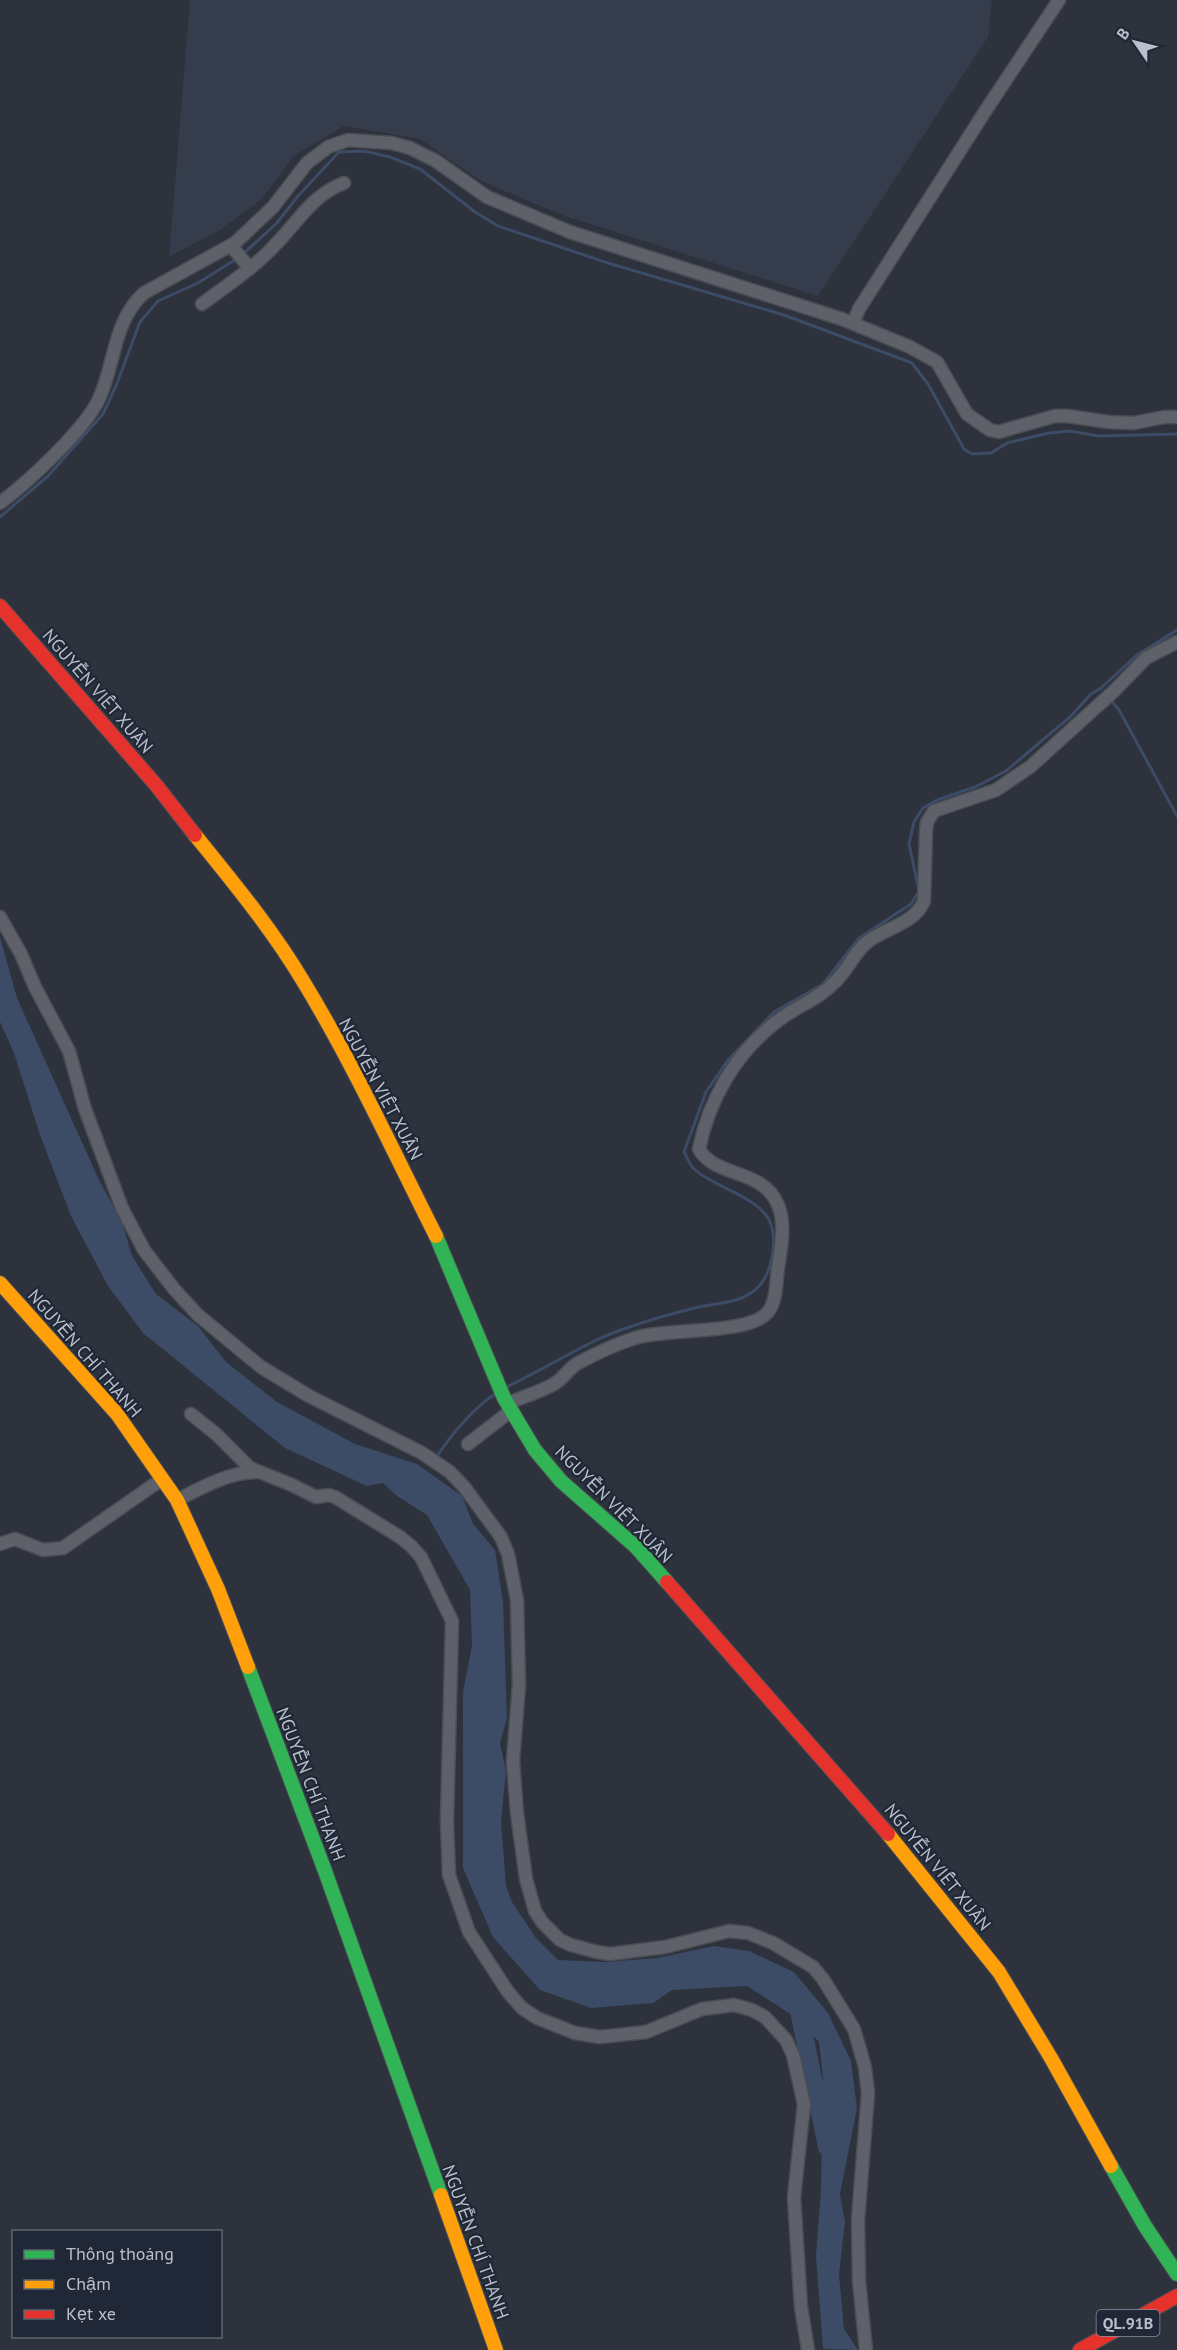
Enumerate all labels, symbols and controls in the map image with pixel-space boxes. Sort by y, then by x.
north arrow [1105,12,1165,72]
text: B [1112,24,1134,43]
street label: NGUYỄN VIẾT XUÂN [38,624,158,758]
street label: NGUYỄN VIẾT XUÂN [334,1014,428,1164]
street label: NGUYỄN CHÍ THANH [23,1284,147,1422]
street label: NGUYỄN VIẾT XUÂN [550,1440,678,1568]
street label: NGUYỄN CHÍ THANH [271,1704,351,1864]
street label: NGUYỄN VIẾT XUÂN [880,1799,996,1935]
street label: NGUYỄN CHÍ THANH [437,2162,515,2322]
legend [12,2230,222,2338]
text: Thông thoáng [66,2242,174,2265]
text: Chậm [66,2272,111,2295]
text: Kẹt xe [66,2302,116,2325]
road number: QL.91B [1096,2310,1160,2336]

